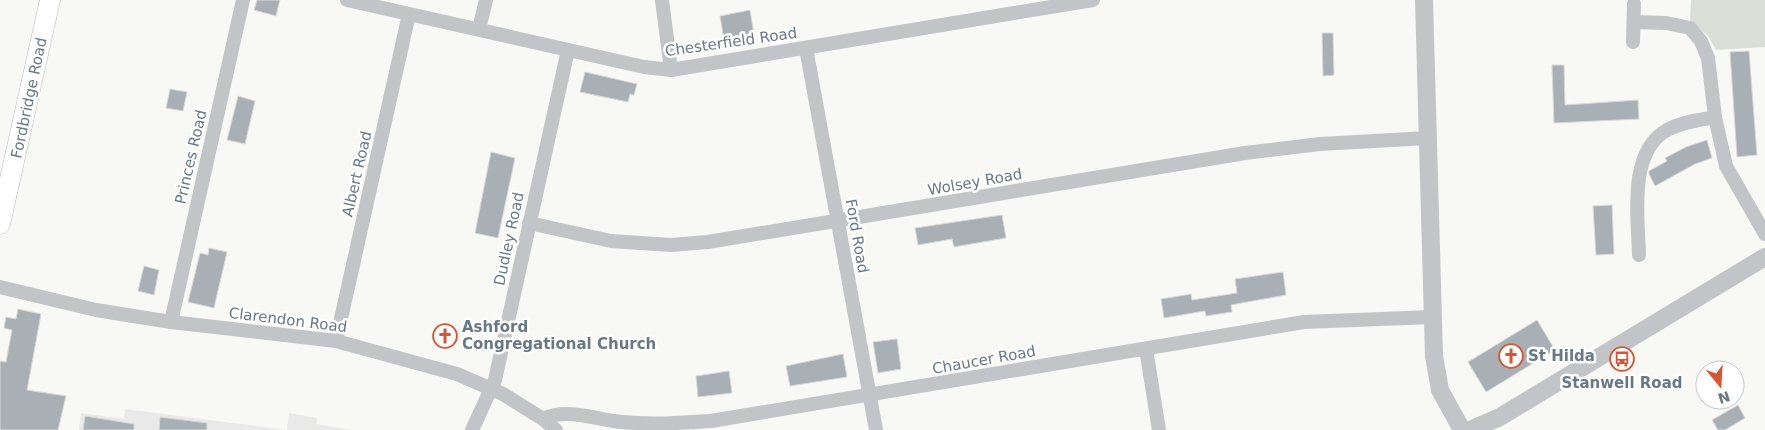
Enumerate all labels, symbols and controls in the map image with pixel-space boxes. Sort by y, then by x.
street label: Chesterfield Road [664,24,798,60]
street label: Fordbridge Road [7,36,51,160]
street label: Princes Road [171,108,211,206]
street label: Albert Road [338,129,376,219]
street label: Wolsey Road [926,165,1024,199]
street label: Dudley Road [490,191,528,287]
street label: Ford Road [842,197,872,275]
street label: Clarendon Road [228,304,348,336]
place label: Ashford Congregational Church [462,318,656,353]
church icon: Ashford Congregational Church [432,323,458,349]
street label: Chaucer Road [931,342,1037,378]
church icon: St Hilda [1498,343,1524,369]
bus stop icon: Stanwell Road [1609,346,1635,372]
place label: St Hilda [1528,347,1595,365]
north arrow [1695,360,1745,410]
place label: Stanwell Road [1561,374,1683,392]
text: N [1716,388,1732,407]

